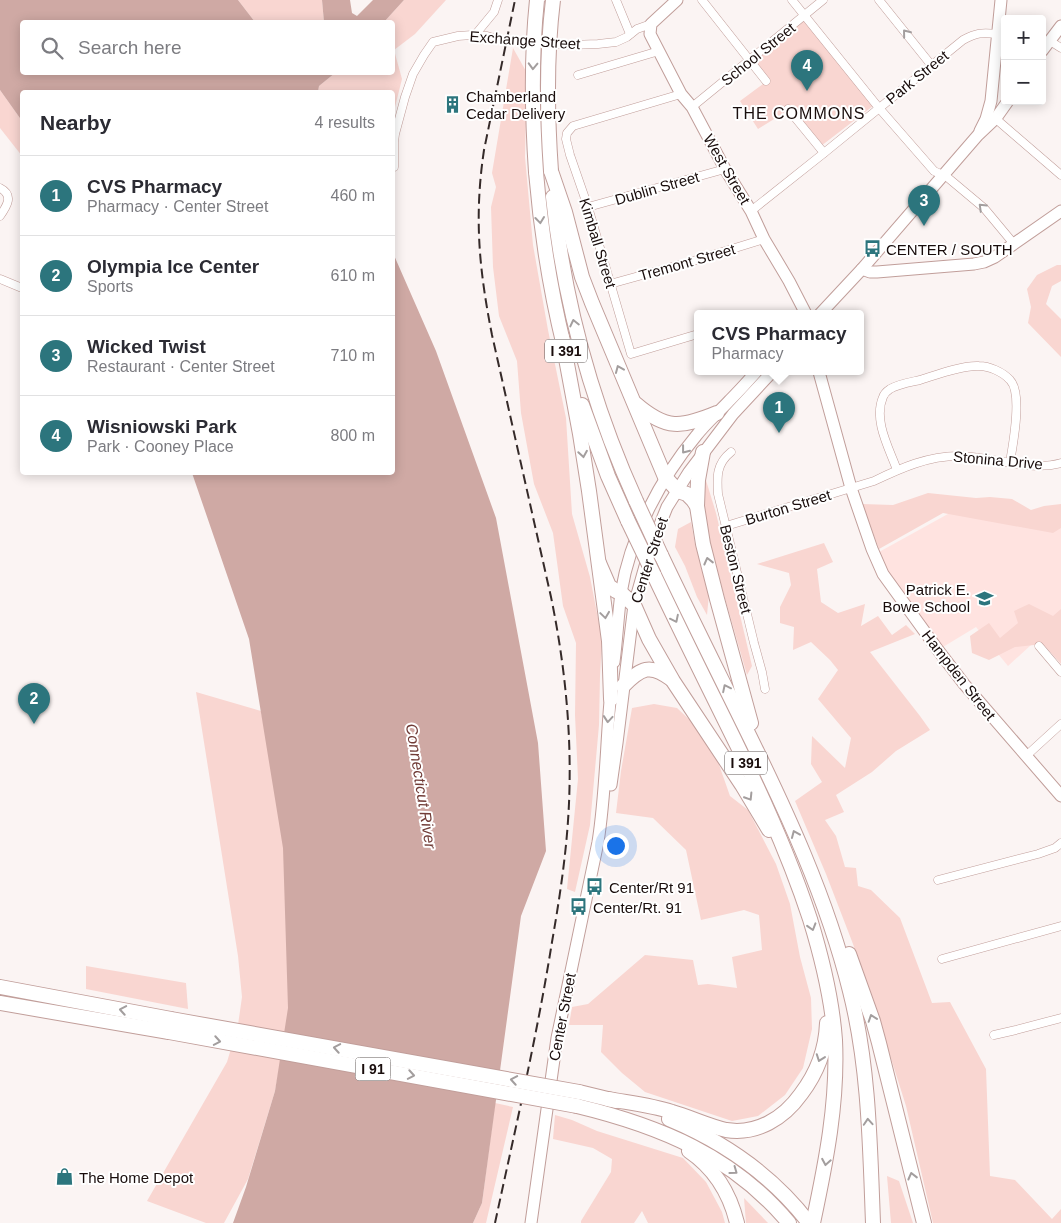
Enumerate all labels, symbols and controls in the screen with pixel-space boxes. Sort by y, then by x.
map controls [1001,15,1046,105]
button: + [1001,15,1046,60]
street label: School Street [718,19,799,89]
search box [20,20,395,75]
street label: Exchange Street [469,28,582,52]
one-way arrow [903,30,911,39]
icon: search [38,34,66,62]
text: Search here [78,37,182,58]
street label: Park Street [882,46,952,107]
pin: 4 [791,50,823,91]
button: − [1001,60,1046,105]
one-way arrow [527,62,538,70]
place label: Chamberland Cedar Delivery [466,88,566,122]
building icon: Chamberland Cedar Delivery [442,95,462,115]
district label: THE COMMONS [733,105,865,122]
text: Nearby [40,111,111,134]
text: 4 results [315,114,375,131]
street label: West Street [700,131,754,208]
street label: Dublin Street [613,168,702,208]
text: CVS Pharmacy [87,176,222,197]
pin: 3 [908,185,940,226]
text: 1 [52,187,60,204]
text: 460 m [331,187,375,204]
street label: Kimball Street [576,196,620,291]
text: Pharmacy · Center Street [87,198,268,215]
one-way arrow [979,204,988,213]
one-way arrow [534,217,545,225]
bus stop icon: CENTER / SOUTH [862,239,882,259]
street label: Tremont Street [637,240,738,284]
place label: CENTER / SOUTH [886,241,1013,258]
text: Olympia Ice Center [87,256,259,277]
text: 2 [52,267,60,284]
text: 610 m [331,267,375,284]
text: Sports [87,278,133,295]
popup [694,310,864,375]
one-way arrow [569,318,580,327]
text: CVS Pharmacy [711,323,847,344]
text: Wicked Twist [87,336,206,357]
road number: I 391 [545,340,587,362]
text: Pharmacy [711,345,783,362]
text: 3 [52,347,60,364]
text: 710 m [331,347,375,364]
text: Restaurant · Center Street [87,358,275,375]
one-way arrow [615,365,626,374]
pin: 1 [763,392,795,433]
text: Wisniowski Park [87,416,237,437]
text: 4 [52,427,60,444]
text: 800 m [331,427,375,444]
text: Park · Cooney Place [87,438,234,455]
one-way arrow [682,444,691,454]
street label: Stonina Drive [952,448,1044,472]
one-way arrow [578,449,588,458]
street label: Burton Street [743,486,834,528]
street label: Center Street [627,514,671,605]
street label: Beston Street [717,523,755,616]
one-way arrow [703,557,714,566]
place label: Patrick E. Bowe School [882,581,970,615]
school or university icon: Patrick E. Bowe School [974,588,994,608]
one-way arrow [599,611,610,619]
one-way arrow [669,614,679,623]
street label: Hampden Street [919,627,1000,724]
pin: 2 [18,683,50,724]
one-way arrow [722,684,732,693]
one-way arrow [603,716,614,724]
water label: Connecticut River [403,722,439,850]
road number: I 391 [725,751,767,774]
one-way arrow [743,791,752,800]
one-way arrow [791,830,802,839]
your location [603,833,629,859]
bus stop icon: Center/Rt 91 [585,877,605,897]
place label: Center/Rt 91 [609,879,694,896]
bus stop icon: Center/Rt. 91 [569,897,589,917]
place label: Center/Rt. 91 [593,899,682,916]
one-way arrow [807,922,817,931]
street label: Center Street [545,971,579,1062]
one-way arrow [119,1005,128,1015]
one-way arrow [868,1015,878,1023]
one-way arrow [212,1035,221,1045]
one-way arrow [332,1044,341,1054]
one-way arrow [816,1053,826,1062]
road number: I 91 [356,1058,390,1080]
one-way arrow [407,1070,415,1080]
one-way arrow [509,1075,518,1085]
one-way arrow [863,1118,874,1126]
one-way arrow [821,1158,831,1167]
one-way arrow [728,1165,738,1174]
shop icon: The Home Depot [55,1167,75,1187]
place label: The Home Depot [79,1169,194,1186]
one-way arrow [907,1171,918,1180]

